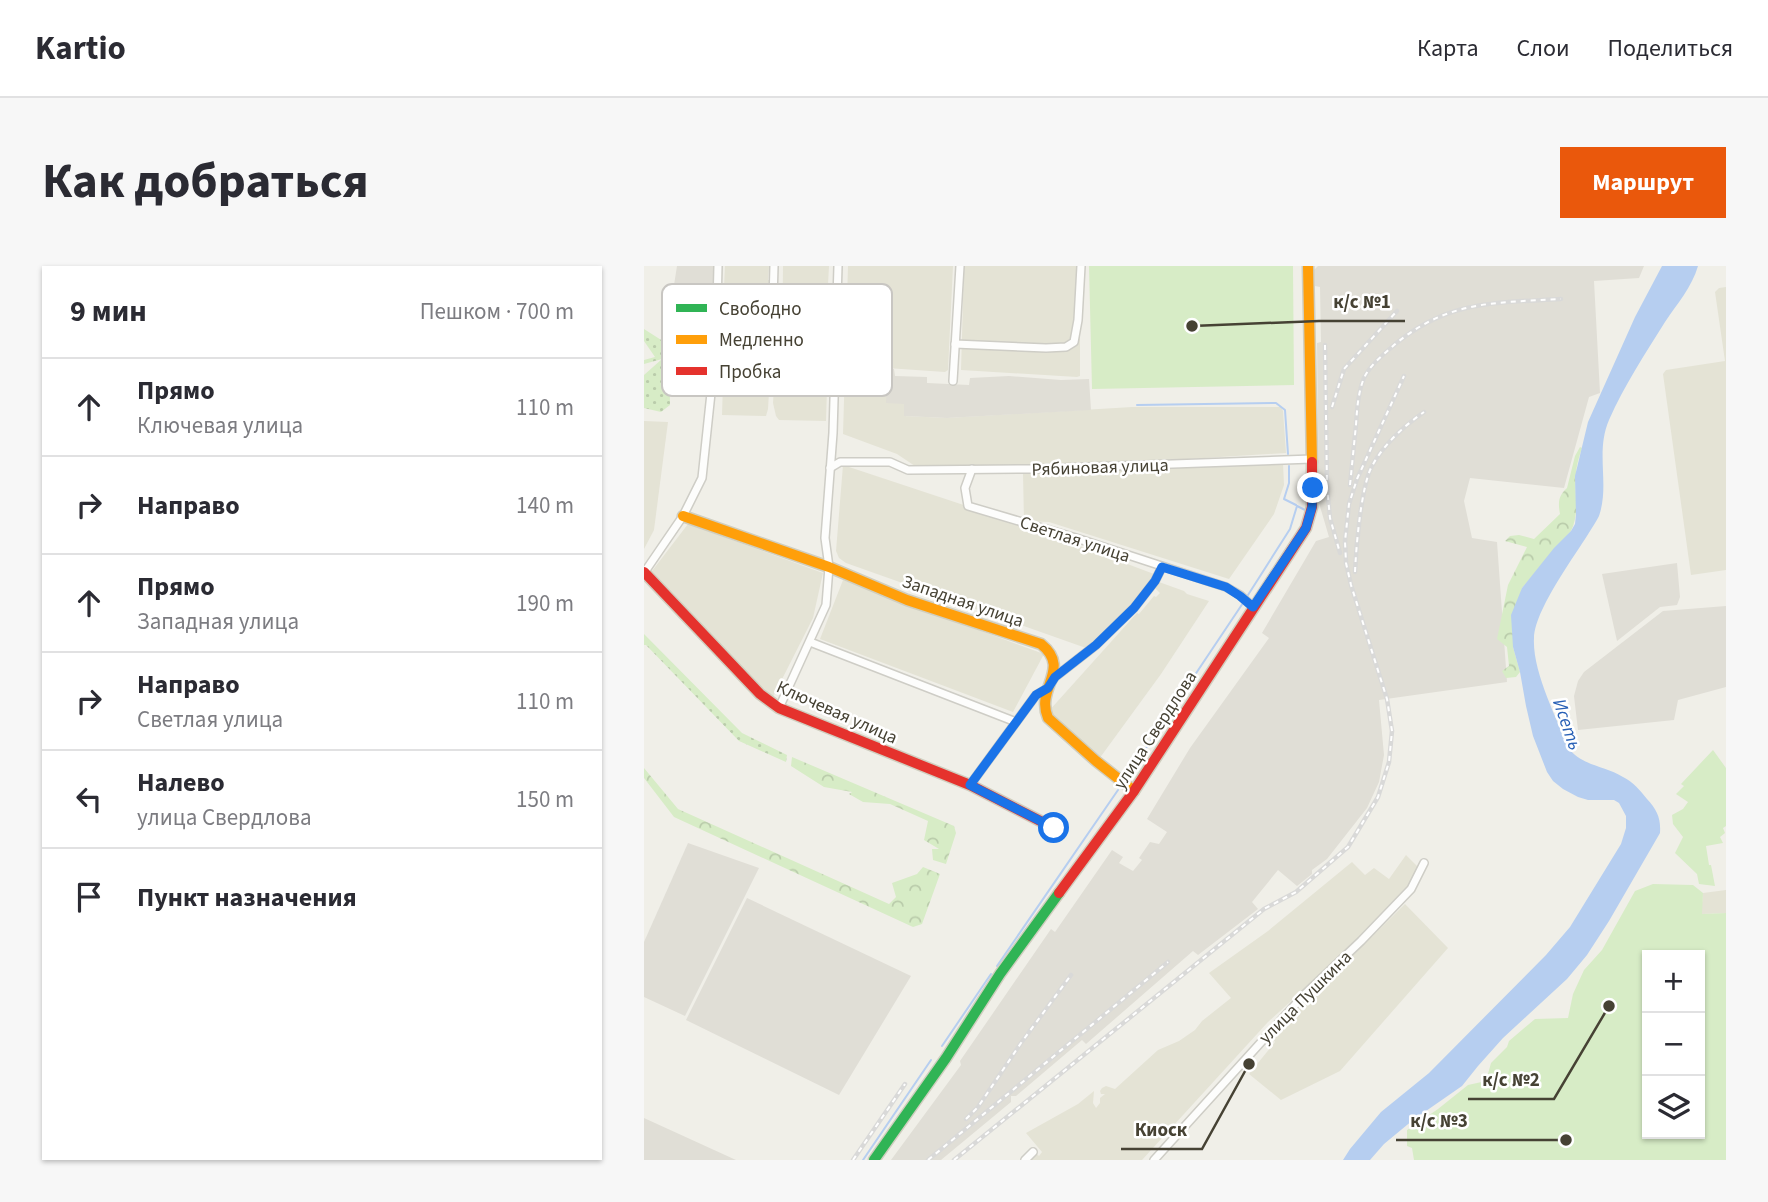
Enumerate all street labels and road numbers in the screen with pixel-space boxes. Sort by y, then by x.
street label: Рябиновая улица [1031,453,1169,482]
street label: Светлая улица [1017,510,1133,569]
street label: Западная улица [899,569,1027,634]
street label: улица Свердлова [1108,666,1203,794]
street label: Ключевая улица [772,675,901,750]
street label: улица Пушкина [1253,945,1358,1050]

